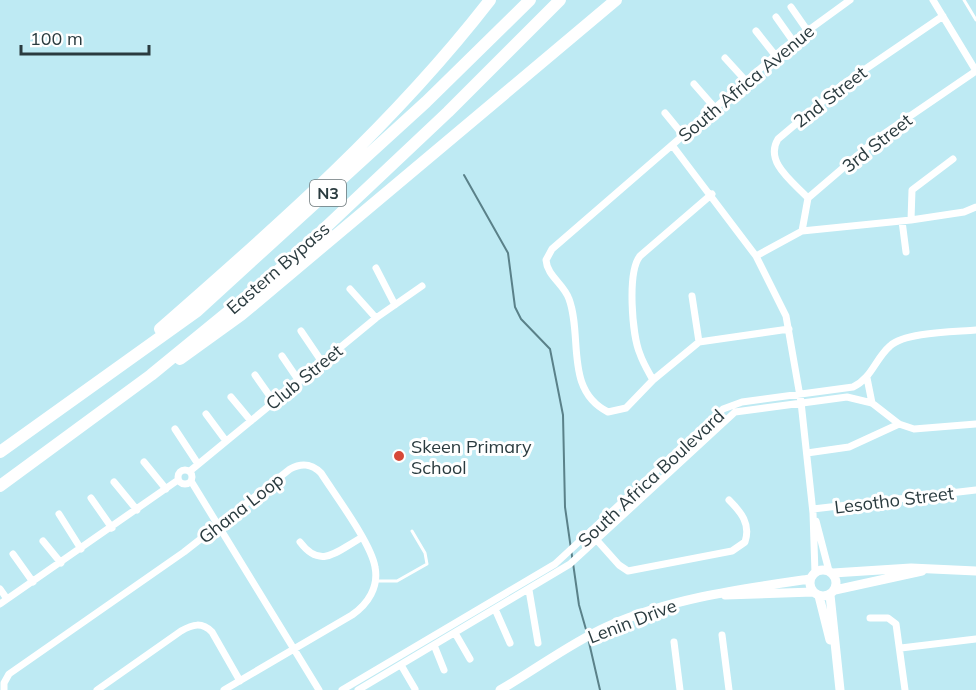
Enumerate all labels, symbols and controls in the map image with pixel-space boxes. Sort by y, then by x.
scale bar [21,18,148,56]
street label: South Africa Avenue [673,19,819,147]
text: 100 m [30,27,83,50]
street label: 2nd Street [789,61,871,133]
street label: 3rd Street [837,109,917,177]
road number: N3 [310,180,346,206]
street label: Eastern Bypass [222,217,334,319]
street label: Club Street [261,339,347,415]
street label: South Africa Boulevard [573,404,729,552]
place label: Skeen Primary School [411,435,532,479]
marker: Skeen Primary School [392,449,406,463]
street label: Ghana Loop [194,468,288,548]
street label: Lesotho Street [833,481,955,519]
street label: Lenin Drive [584,594,680,648]

